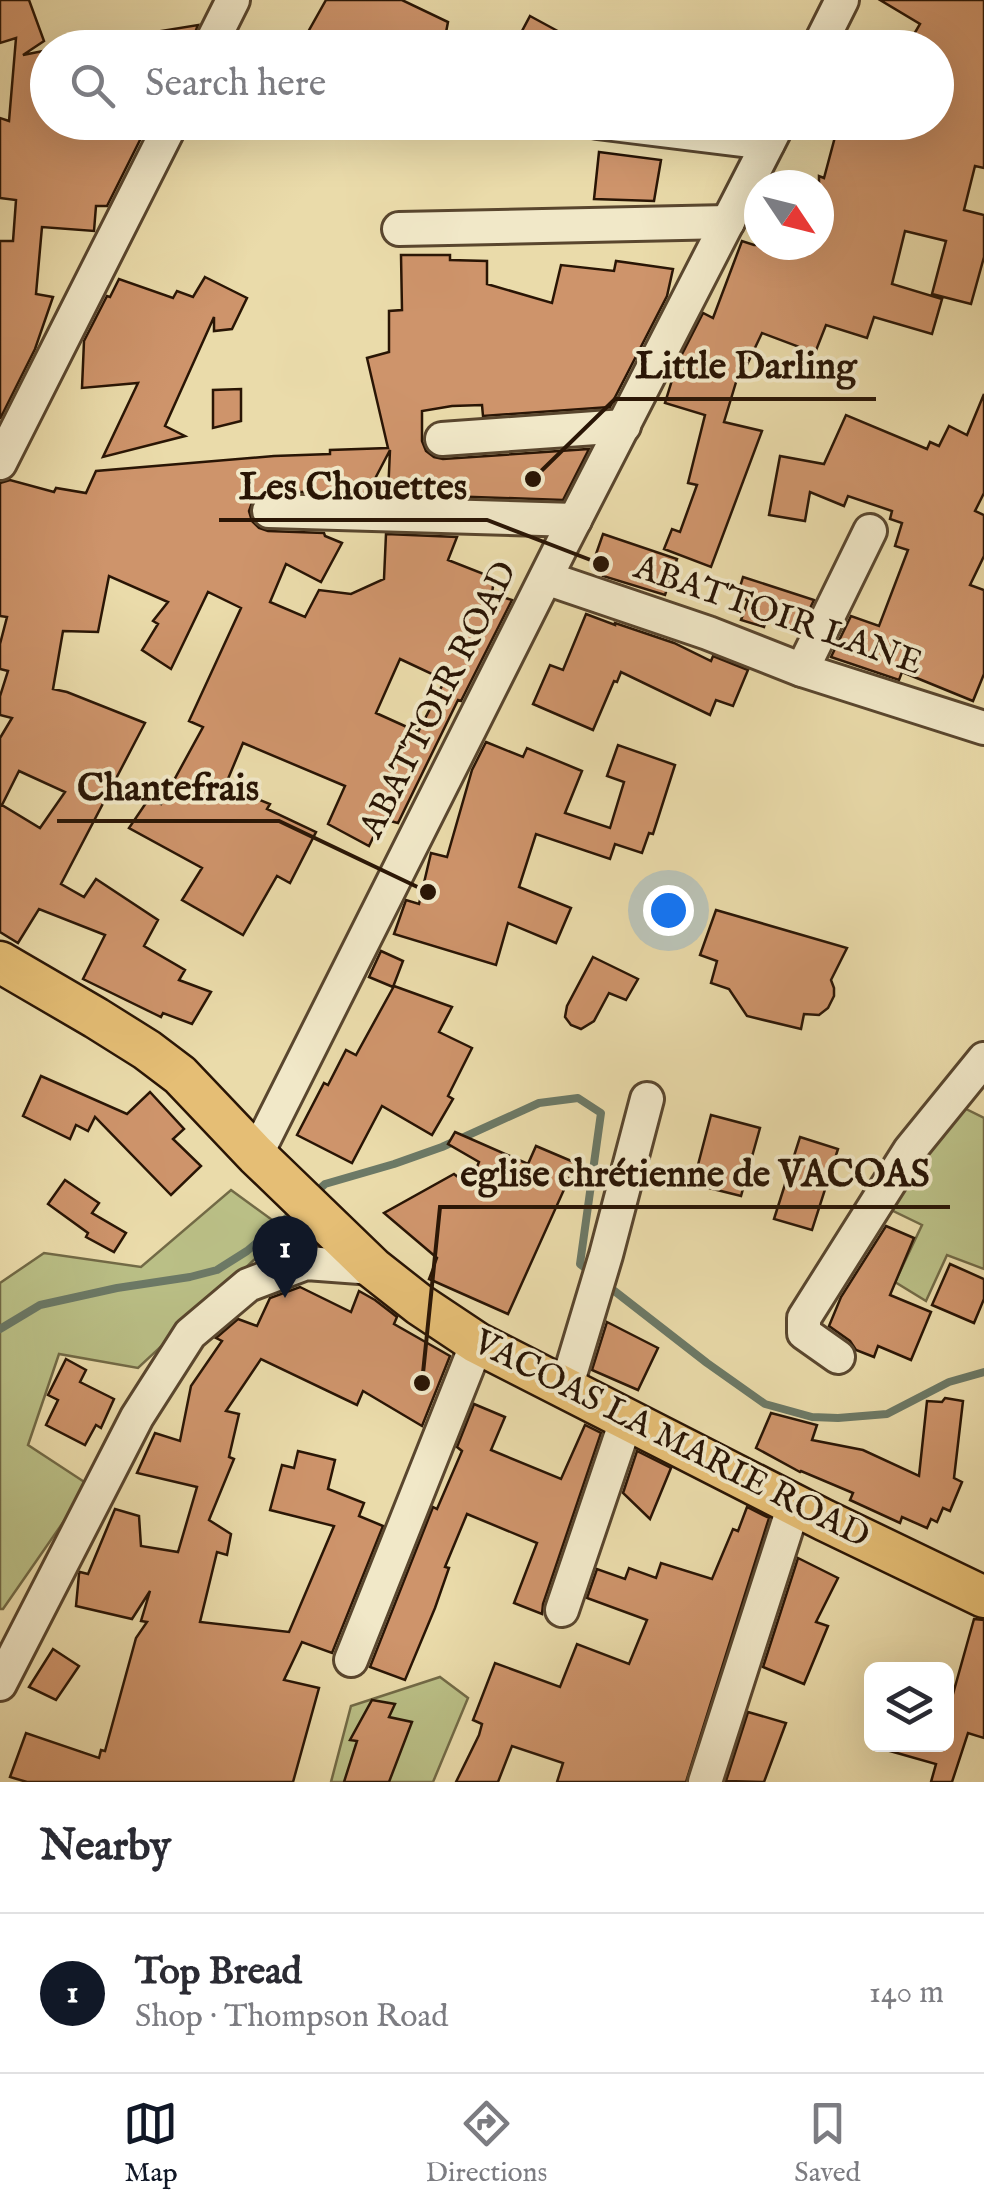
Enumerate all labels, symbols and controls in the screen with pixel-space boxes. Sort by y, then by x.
search box [30,30,954,140]
icon: search [65,58,120,113]
text: Search here [145,61,326,109]
north arrow [744,170,834,260]
callout: Little Darling [615,331,876,399]
text: Little Darling [635,344,858,392]
callout: Les Chouettes [219,452,487,520]
text: Les Chouettes [239,465,467,513]
street label: ABATTOIR LANE [627,545,928,686]
street label: ABATTOIR ROAD [349,554,528,847]
callout: Chantefrais [57,753,279,821]
text: Chantefrais [77,766,259,814]
your location [643,885,694,936]
callout: eglise chrétienne de VACOAS [440,1139,950,1207]
text: eglise chrétienne de VACOAS [460,1152,930,1200]
pin: 1 [252,1216,318,1298]
street label: VACOAS LA MARIE ROAD [464,1320,877,1560]
map controls [864,1662,954,1752]
button: layers [864,1662,954,1752]
text: Nearby [40,1821,171,1874]
text: Top Bread [135,1949,302,1997]
text: 1 [67,1973,78,2014]
text: 140 m [869,1973,944,2014]
text: Shop · Thompson Road [135,1997,448,2038]
tab: Map [123,2096,178,2191]
tab: Directions [425,2096,547,2191]
tab: Saved [794,2096,861,2191]

